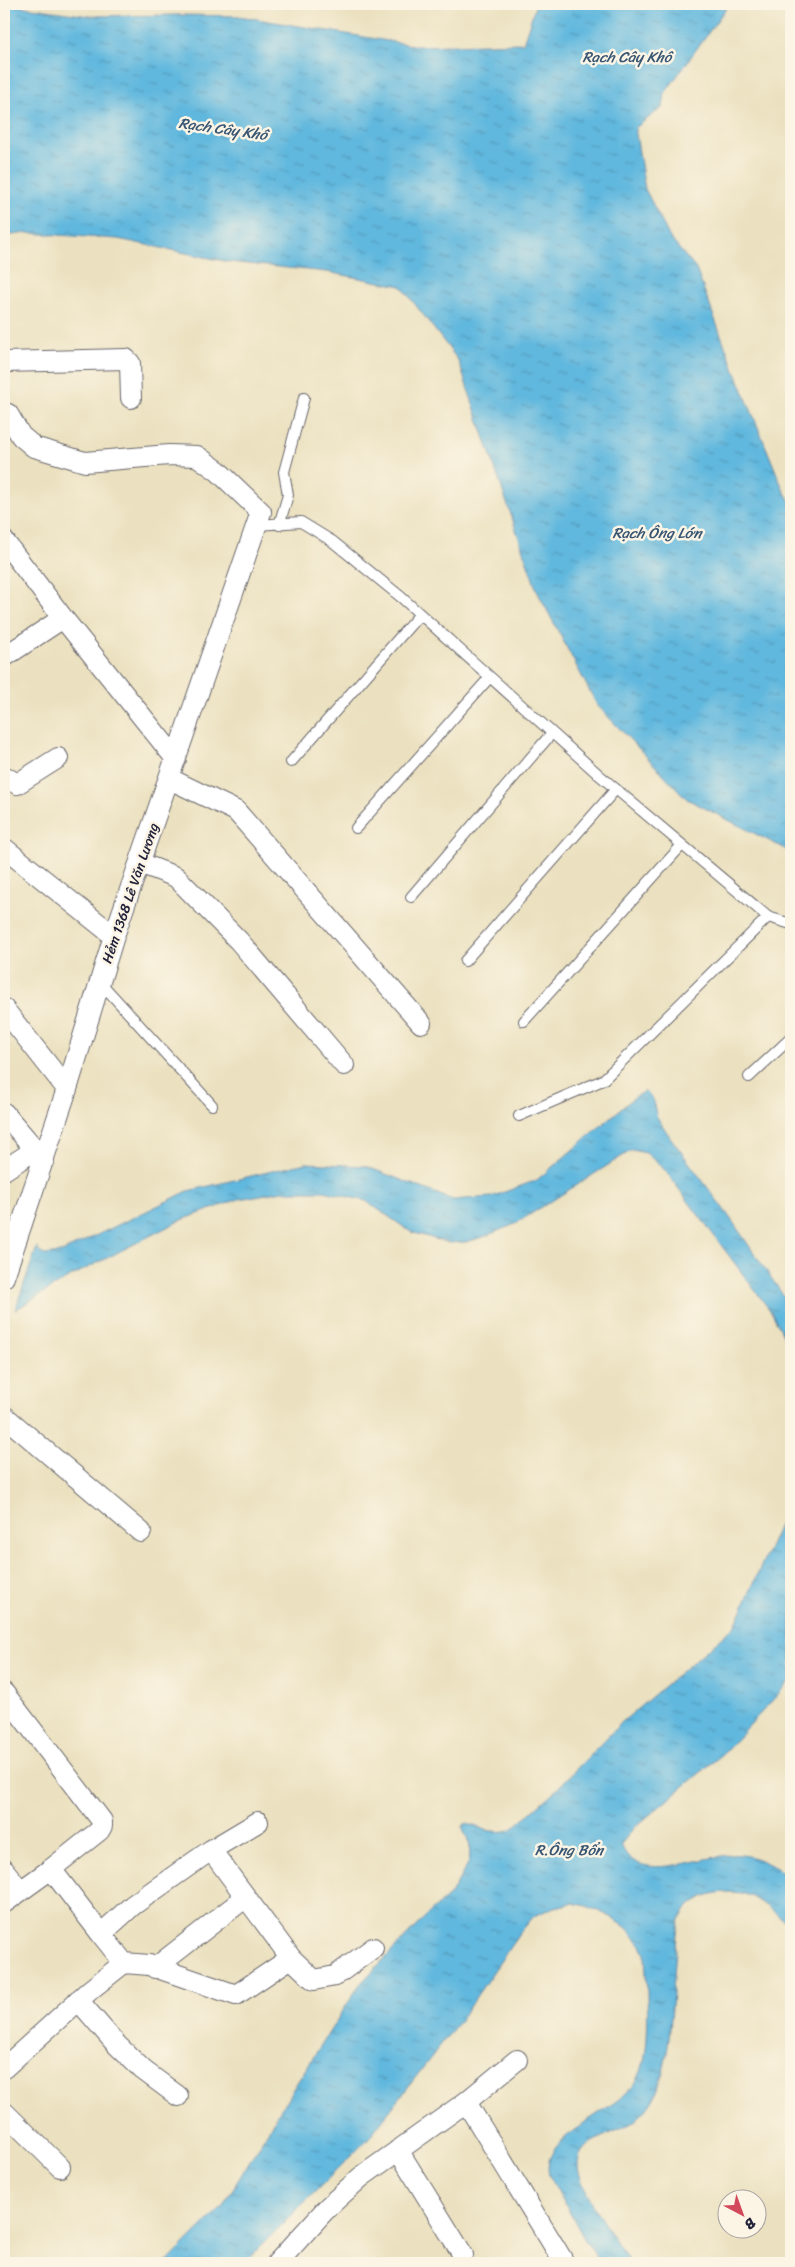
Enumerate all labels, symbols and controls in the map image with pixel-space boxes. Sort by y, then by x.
water label: Rạch Cây Khô [583,44,674,70]
water label: Rạch Cây Khô [177,110,271,148]
water label: Rạch Ông Lớn [612,520,703,546]
street label: Hẻm 1368 Lê Văn Lương [95,820,166,967]
water label: R.Ông Bổn [535,1837,605,1863]
north arrow [718,2190,768,2240]
text: B [739,2211,762,2236]

